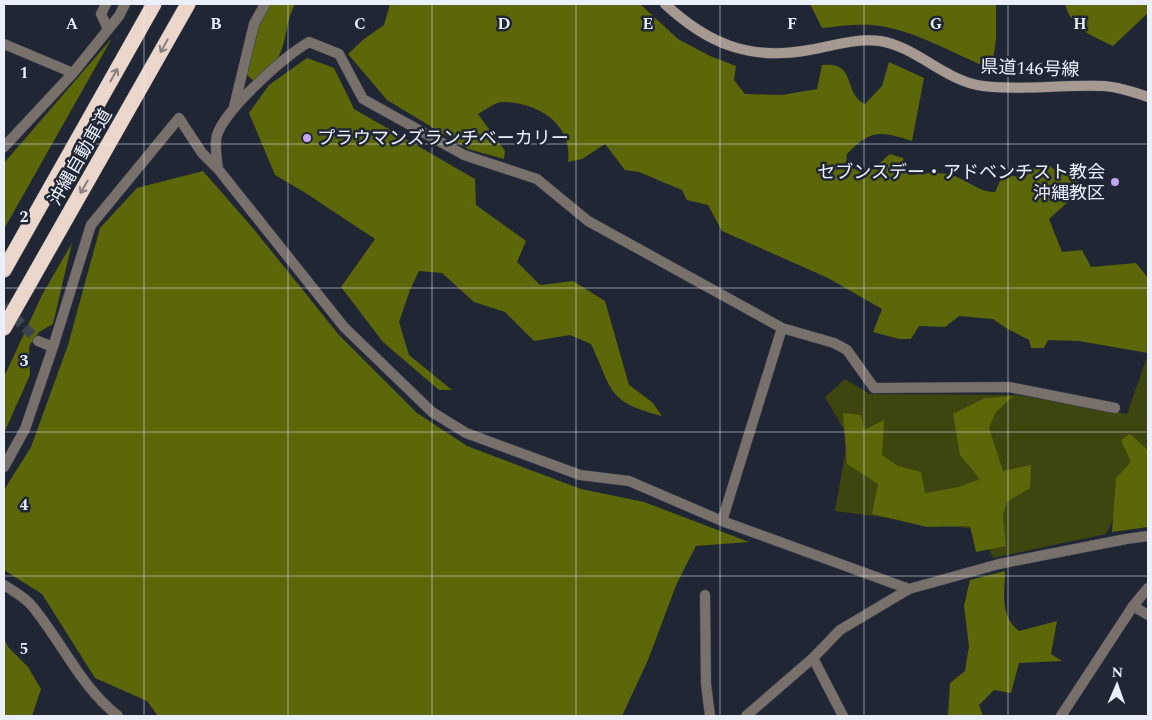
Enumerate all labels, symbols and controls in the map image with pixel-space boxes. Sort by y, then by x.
text: A [66,12,79,36]
text: B [210,12,222,36]
text: C [354,12,366,36]
text: D [498,12,511,36]
text: E [643,12,653,36]
text: F [787,12,797,36]
text: G [930,12,942,36]
text: H [1073,12,1087,36]
one-way arrow [159,39,169,53]
street label: 県道146号線 [980,53,1080,84]
text: 1 [20,61,28,85]
one-way arrow [110,69,120,83]
street label: 沖縄自動車道 [42,104,119,211]
place label: プラウマンズランチベーカリー [317,125,569,152]
marker: プラウマンズランチベーカリー [301,132,313,144]
place label: セブンスデー・アドベンチスト教会 沖縄教区 [817,159,1105,207]
marker: セブンスデー・アドベンチスト教会 沖縄教区 [1109,176,1121,188]
one-way arrow [79,180,89,195]
text: 2 [20,205,29,229]
text: 3 [20,349,29,373]
text: 4 [20,493,29,517]
text: 5 [20,637,28,661]
north arrow [1092,660,1142,710]
text: N [1111,662,1124,683]

